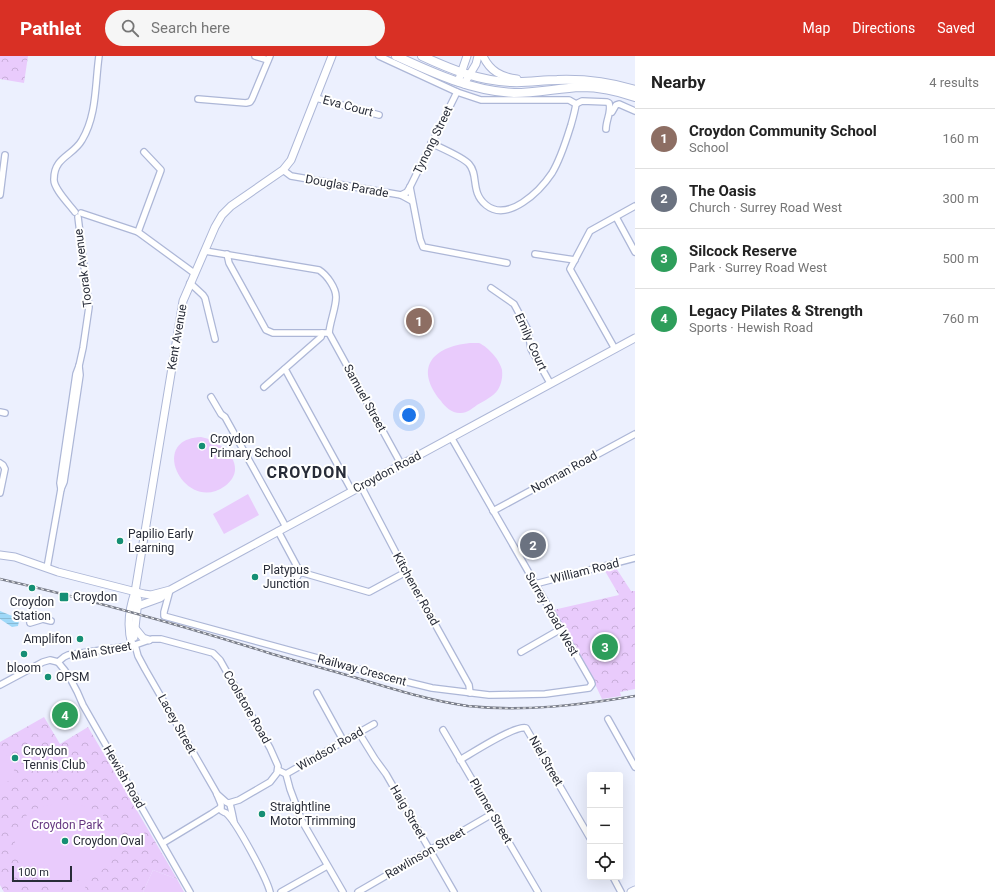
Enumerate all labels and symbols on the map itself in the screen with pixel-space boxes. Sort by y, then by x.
street label: Eva Court [321,93,375,119]
street label: Tynong Street [411,104,456,176]
street label: Douglas Parade [304,172,390,200]
street label: Toorak Avenue [71,228,95,308]
street label: Kent Avenue [164,303,190,371]
pin: 1 [406,306,432,336]
street label: Emily Court [512,311,550,373]
street label: Samuel Street [341,362,389,434]
your location [399,405,419,425]
place label: Croydon Primary School [210,432,291,460]
marker: Croydon Primary School [197,441,207,451]
street label: Croydon Road [351,448,423,496]
street label: Norman Road [528,448,600,496]
district label: CROYDON [266,463,348,482]
place label: Papilio Early Learning [128,527,194,555]
pin: 2 [520,530,546,560]
marker: Papilio Early Learning [115,536,125,546]
street label: Kitchener Road [390,550,442,628]
street label: William Road [549,556,621,586]
place label: Platypus Junction [263,563,309,591]
street label: Surrey Road West [522,570,582,658]
marker: Platypus Junction [250,572,260,582]
marker: Croydon Station [27,583,37,593]
place label: Croydon [73,590,117,604]
marker: Croydon [58,591,70,603]
place label: Croydon Station [10,595,54,623]
place label: Amplifon [23,632,72,646]
pin: 3 [592,632,618,662]
marker: Amplifon [75,634,85,644]
street label: Main Street [70,639,132,663]
marker: bloom [19,649,29,659]
street label: Railway Crescent [316,651,408,689]
place label: bloom [7,661,41,675]
street label: Coolstore Road [220,668,274,746]
place label: OPSM [56,670,89,684]
marker: OPSM [43,672,53,682]
street label: Lacey Street [155,692,199,756]
pin: 4 [52,700,78,730]
street label: Windsor Road [294,724,366,774]
street label: Niel Street [526,734,566,789]
street label: Hewish Road [100,743,148,811]
place label: Croydon Tennis Club [23,744,86,772]
marker: Croydon Tennis Club [10,753,20,763]
street label: Plumer Street [467,776,515,846]
street label: Haig Street [387,783,429,841]
place label: Straightline Motor Trimming [270,800,356,828]
marker: Straightline Motor Trimming [257,809,267,819]
park label: Croydon Park [31,818,104,832]
street label: Rawlinson Street [383,824,467,881]
place label: Croydon Oval [73,834,144,848]
marker: Croydon Oval [60,836,70,846]
scale bar [12,864,72,883]

